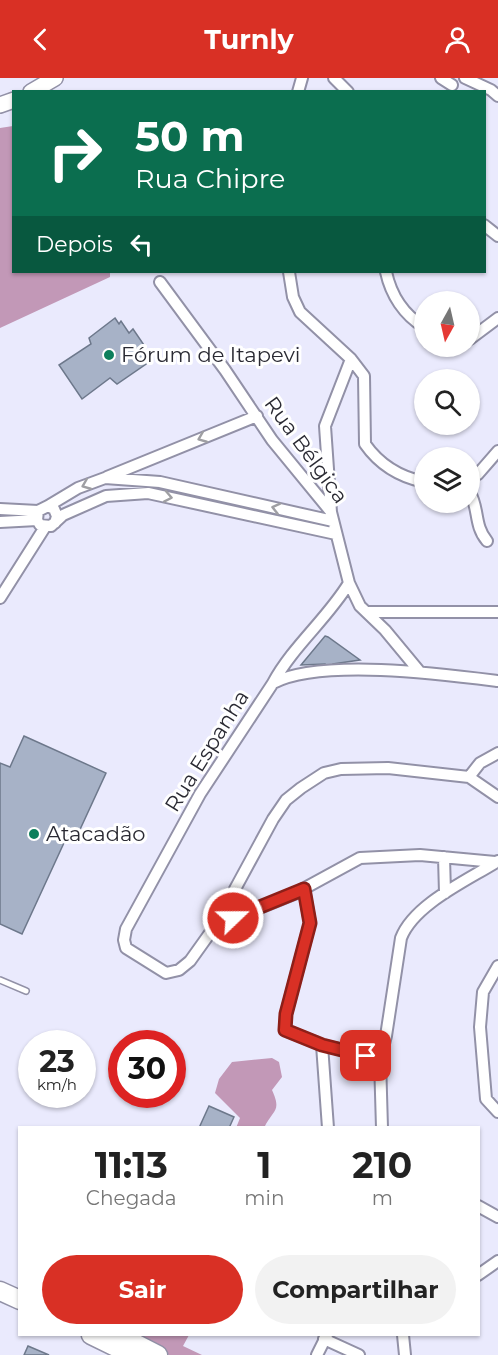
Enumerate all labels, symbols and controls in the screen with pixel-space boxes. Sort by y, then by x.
icon: back [24,23,57,56]
text: Turnly [204,23,294,56]
icon: person [441,23,474,56]
text: 50 m [135,110,244,162]
icon: right [36,114,114,192]
text: Rua Chipre [135,162,285,195]
icon: left [125,228,158,261]
text: Depois [36,231,113,258]
north arrow [414,291,480,357]
map controls [414,291,480,513]
place label: Fórum de Itapevi [121,342,300,367]
marker: Fórum de Itapevi [102,348,116,362]
button: search [414,369,480,435]
street label: Rua Bélgica [259,392,353,508]
one-way arrow [198,431,209,443]
button: layers [414,447,480,513]
one-way arrow [81,478,92,490]
one-way arrow [163,490,173,503]
one-way arrow [271,503,281,516]
street label: Rua Espanha [159,685,254,816]
place label: Atacadão [46,821,145,846]
marker: Atacadão [27,827,41,841]
position arrow [201,886,265,950]
speed limit sign: 30 [108,1030,186,1108]
pin [340,1030,391,1081]
icon: arrive [349,1039,382,1072]
text: 23 [39,1043,75,1080]
text: km/h [37,1075,77,1094]
text: 11:13 [95,1143,168,1187]
text: 1 [257,1143,271,1187]
text: 210 [352,1143,412,1187]
text: Chegada [86,1186,177,1210]
text: min [244,1186,284,1210]
text: m [372,1186,393,1210]
button: Sair [42,1255,243,1324]
button: Compartilhar [255,1255,456,1324]

